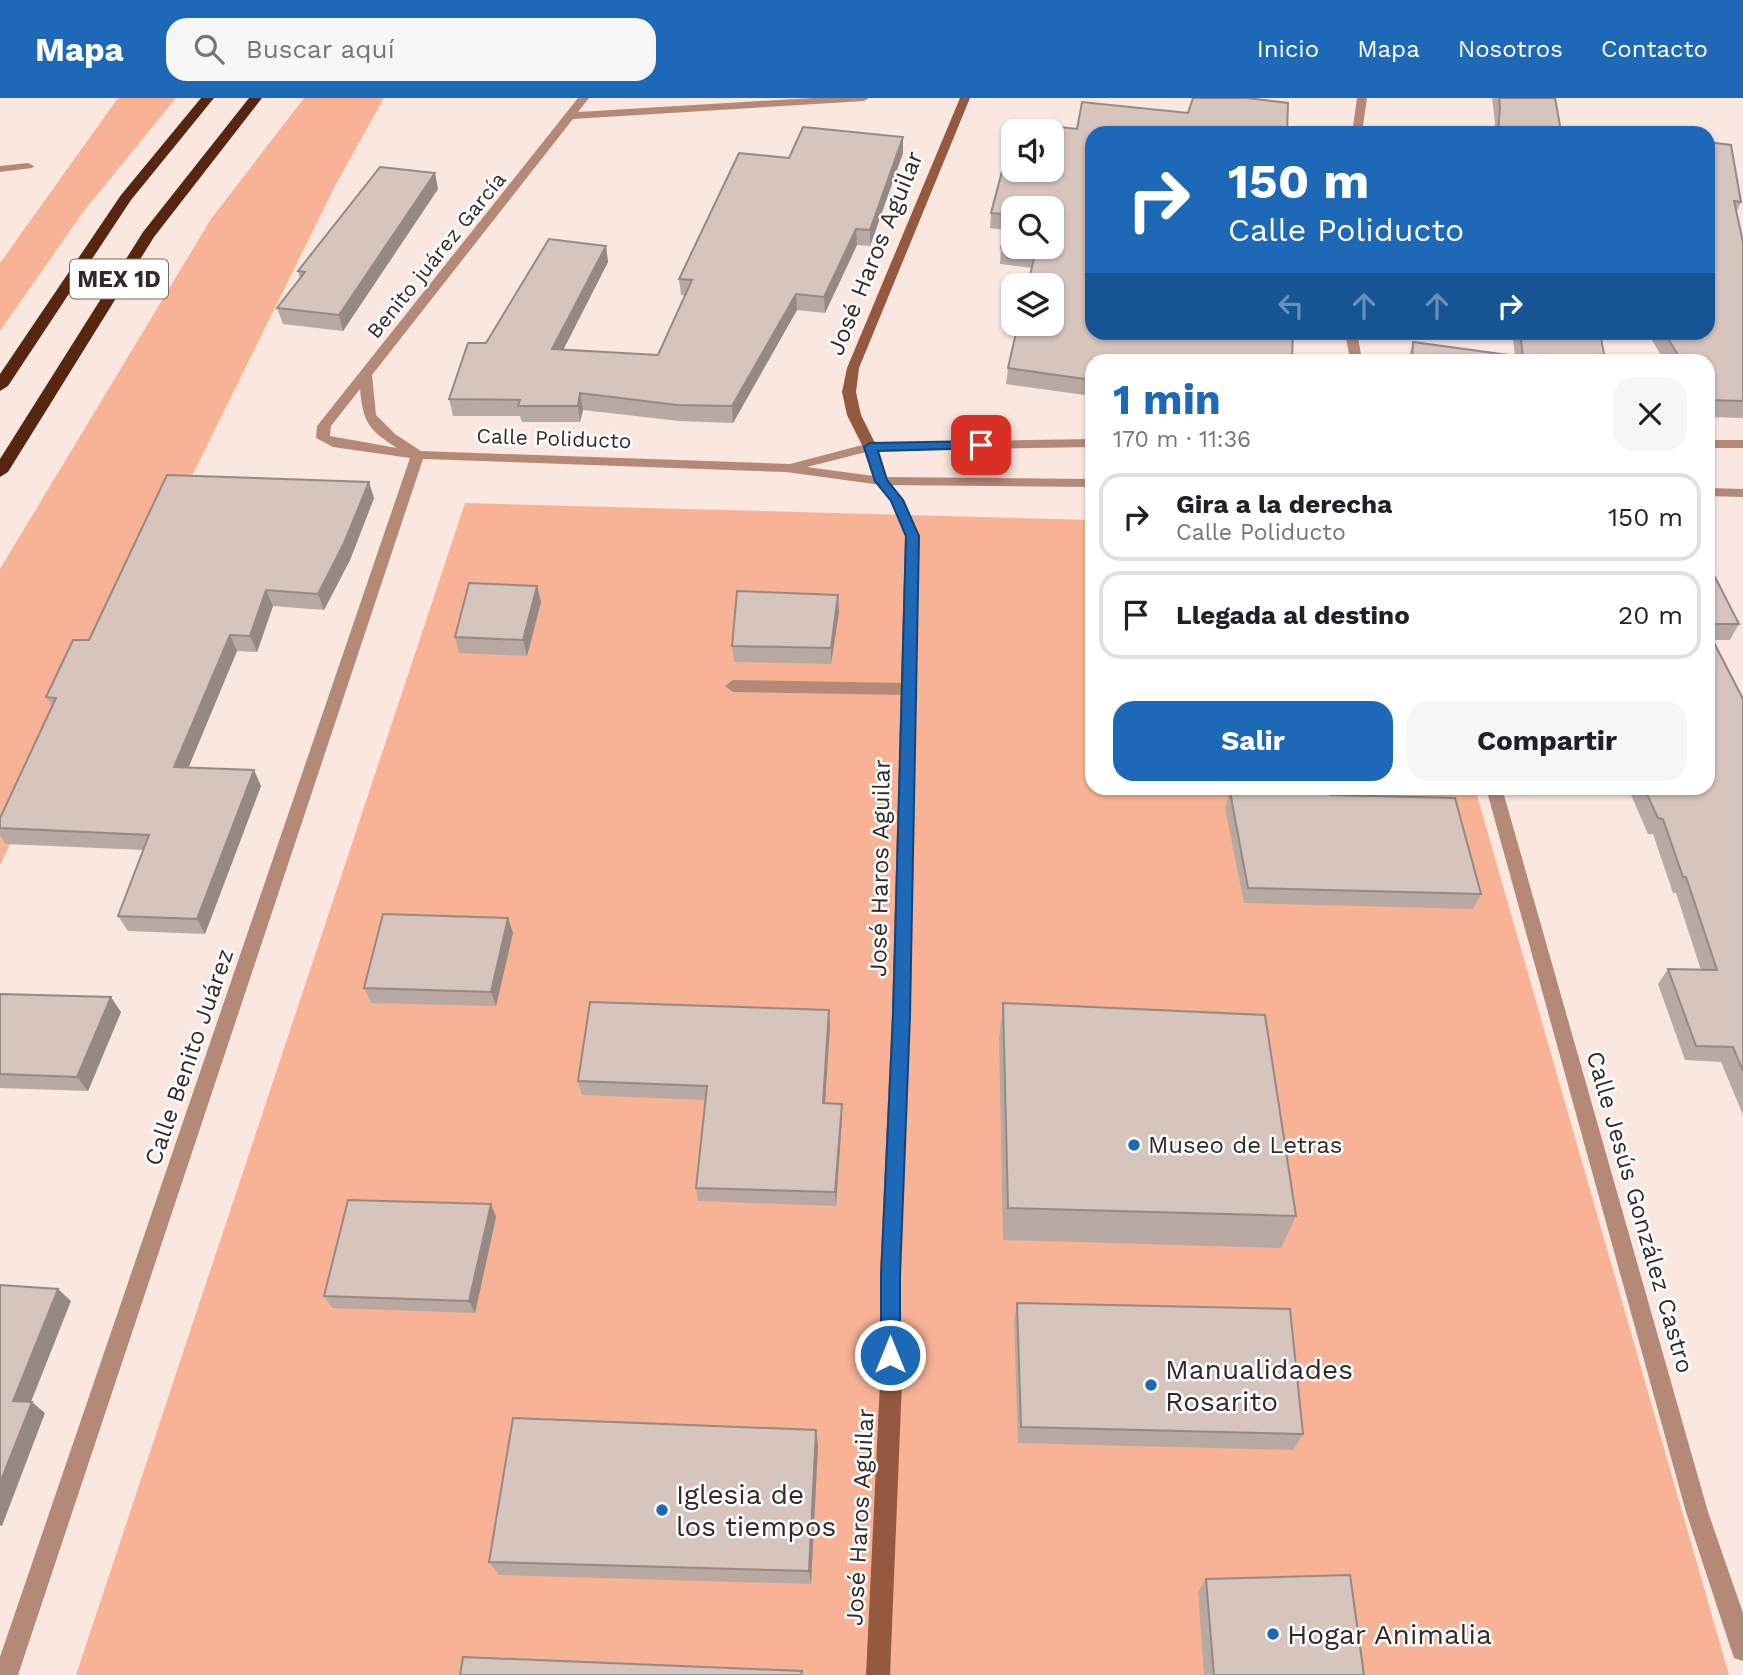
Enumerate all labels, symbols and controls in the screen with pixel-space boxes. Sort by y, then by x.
search box [166,18,656,81]
text: Mapa [35,30,124,69]
icon: search [190,30,228,68]
text: Buscar aquí [246,34,395,64]
text: Inicio [1257,35,1319,63]
text: Mapa [1357,35,1420,63]
text: Nosotros [1458,35,1563,63]
text: Contacto [1601,35,1708,63]
map controls [1001,119,1064,336]
button: sound [1001,119,1064,182]
street label: José Haros Aguilar [821,147,929,359]
text: 150 m [1228,152,1369,210]
icon: right [1113,154,1204,245]
street label: Benito juárez García [361,167,511,343]
button: search [1001,196,1064,259]
text: Calle Poliducto [1228,211,1464,249]
road number: MEX 1D [70,260,168,298]
button: layers [1001,273,1064,336]
icon: left [1272,287,1310,325]
icon: ahead [1345,287,1383,325]
icon: ahead [1418,287,1456,325]
icon: right [1491,287,1529,325]
text: 1 min [1113,375,1221,424]
button: close [1613,377,1687,451]
pin [951,415,1011,475]
street label: Calle Poliducto [476,423,632,453]
icon: arrive [962,426,1000,464]
text: 170 m · 11:36 [1113,426,1251,453]
text: Gira a la derecha [1176,489,1392,519]
icon: right [1117,498,1155,536]
text: 150 m [1608,502,1683,532]
text: Calle Poliducto [1176,519,1346,546]
icon: arrive [1117,596,1155,634]
text: Llegada al destino [1176,600,1410,630]
text: 20 m [1618,600,1683,630]
button: Salir [1113,701,1393,781]
button: Compartir [1407,701,1687,781]
street label: José Haros Aguilar [864,759,896,977]
street label: Calle Benito Juárez [139,945,239,1169]
street label: Calle Jesús González Castro [1581,1048,1699,1376]
place label: Museo de Letras [1148,1131,1343,1159]
marker: Museo de Letras [1126,1137,1142,1153]
position arrow [853,1318,927,1392]
place label: Manualidades Rosarito [1165,1353,1353,1418]
marker: Manualidades Rosarito [1143,1377,1159,1393]
street label: José Haros Aguilar [840,1407,880,1626]
place label: Iglesia de los tiempos [676,1478,836,1543]
marker: Iglesia de los tiempos [654,1502,670,1518]
place label: Hogar Animalia [1287,1618,1492,1651]
marker: Hogar Animalia [1265,1626,1281,1642]

